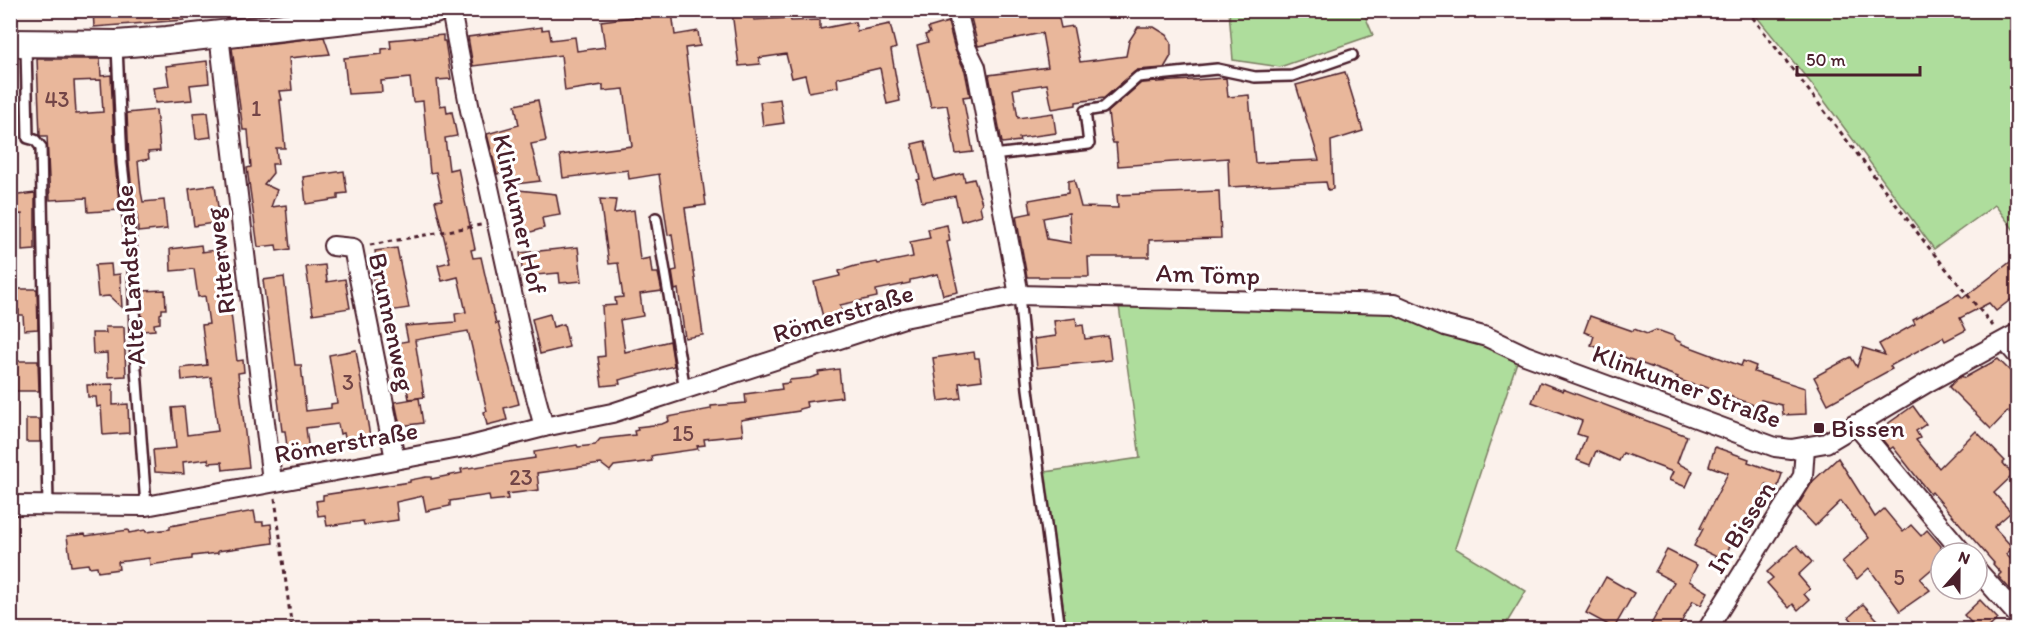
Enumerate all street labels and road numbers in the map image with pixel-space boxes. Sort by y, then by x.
street label: Klinkumer Hof [486,131,554,297]
street label: Alte Landstraße [108,184,152,366]
street label: Ritterweg [198,205,242,316]
street label: Brunnenweg [362,250,422,395]
street label: Am Tömp [1155,256,1261,292]
street label: Römerstraße [769,276,917,350]
street label: Klinkumer Straße [1588,337,1786,435]
street label: Römerstraße [272,414,420,470]
street label: In Bissen [1700,474,1782,580]

